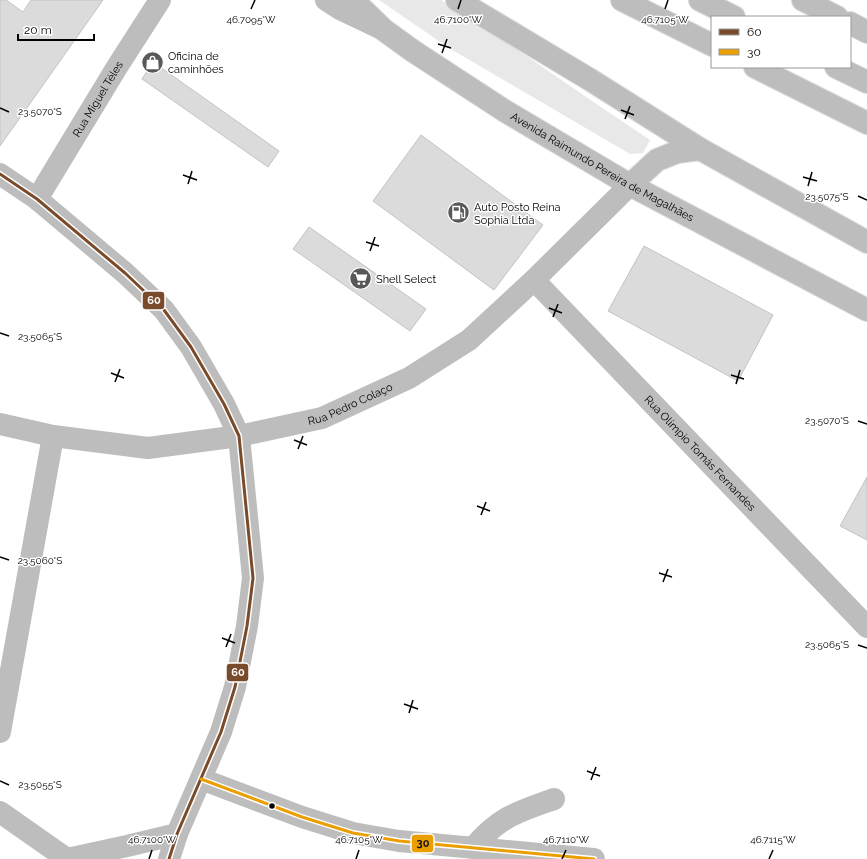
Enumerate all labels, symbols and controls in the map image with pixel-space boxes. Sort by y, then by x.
text: 46.7095°W [227,14,276,25]
text: 46.7100°W [434,14,482,25]
text: 46.7105°W [641,14,689,25]
scale bar [18,16,94,42]
legend [711,16,851,68]
text: 20 m [24,23,52,37]
text: 60 [747,25,762,39]
text: 30 [747,45,761,59]
shop icon: Oficina de caminhões [140,49,166,75]
place label: Oficina de caminhões [168,50,224,76]
street label: Rua Miguel Téles [70,59,126,139]
text: 23.5070°S [18,106,62,117]
street label: Avenida Raimundo Pereira de Magalhães [508,110,696,224]
text: 23.5075°S [805,191,849,202]
fuel station icon: Auto Posto Reina Sophia Ltda [445,200,471,226]
place label: Auto Posto Reina Sophia Ltda [474,201,561,227]
supermarket icon: Shell Select [347,266,373,292]
place label: Shell Select [376,273,437,286]
line badge: 60 [142,291,165,310]
text: 60 [147,294,161,307]
text: 23.5065°S [18,331,62,342]
street label: Rua Pedro Colaço [307,380,395,428]
street label: Rua Olímpio Tomás Fernandes [642,393,758,514]
text: 23.5070°S [805,415,849,426]
text: 23.5060°S [18,555,62,566]
text: 23.5065°S [805,639,849,650]
line badge: 60 [226,663,249,682]
text: 60 [231,666,245,679]
text: 23.5055°S [18,779,62,790]
unlabelled marker [267,801,277,811]
text: 46.7100°W [128,834,176,845]
text: 46.7105°W [335,834,383,845]
line badge: 30 [411,834,434,853]
text: 46.7110°W [543,834,590,845]
text: 46.7115°W [750,834,796,845]
text: 30 [417,837,430,850]

